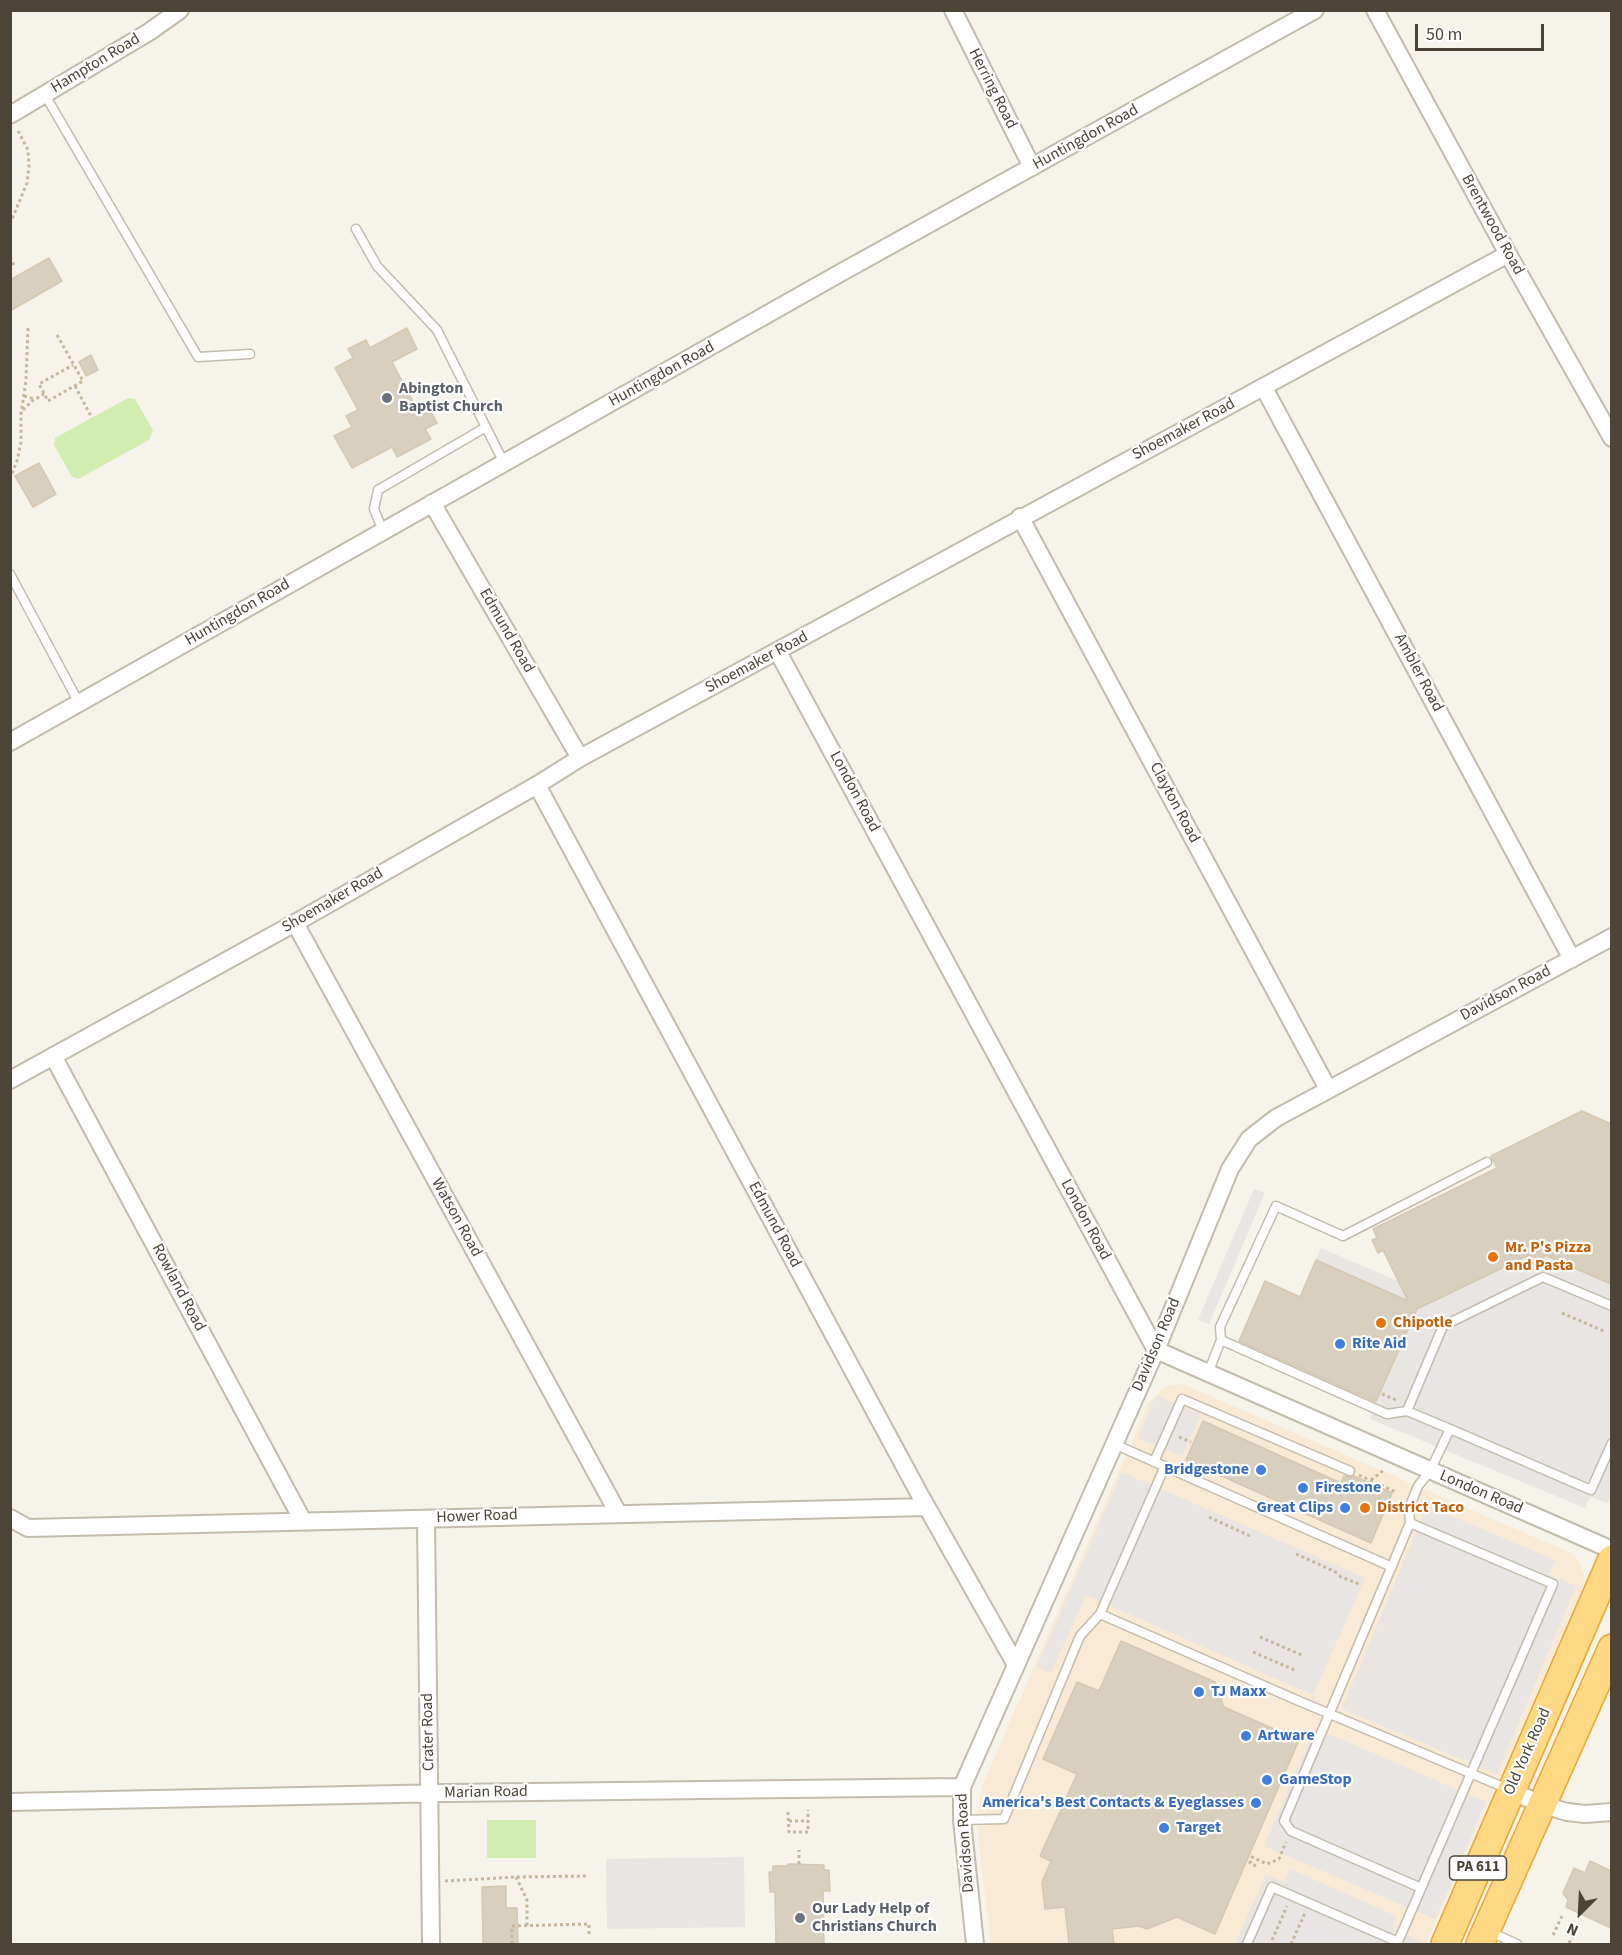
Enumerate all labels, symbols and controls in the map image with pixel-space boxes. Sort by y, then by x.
scale bar [1418,12,1547,50]
text: 50 m [1426,22,1462,47]
street label: Hampton Road [48,30,144,98]
street label: Herring Road [964,46,1020,132]
street label: Huntingdon Road [1030,101,1142,175]
street label: Brentwood Road [1456,171,1528,279]
street label: Huntingdon Road [606,338,718,412]
place label: Abington Baptist Church [399,379,503,417]
marker: Abington Baptist Church [380,391,394,405]
street label: Shoemaker Road [1129,395,1239,465]
street label: Huntingdon Road [182,575,294,651]
street label: Edmund Road [474,585,538,677]
street label: Shoemaker Road [702,628,812,698]
street label: Ambler Road [1389,631,1447,715]
street label: London Road [825,748,883,836]
street label: Clayton Road [1145,759,1203,847]
street label: Shoemaker Road [279,864,387,938]
street label: Davidson Road [1457,962,1555,1026]
street label: Watson Road [426,1175,486,1261]
street label: London Road [1056,1176,1114,1264]
street label: Edmund Road [743,1179,805,1271]
place label: Mr. P's Pizza and Pasta [1505,1238,1591,1276]
street label: Rowland Road [147,1241,209,1335]
marker: Mr. P's Pizza and Pasta [1486,1250,1500,1264]
street label: Davidson Road [1129,1295,1185,1395]
place label: Chipotle [1393,1313,1452,1333]
marker: Chipotle [1374,1316,1388,1330]
place label: Rite Aid [1352,1334,1406,1354]
marker: Rite Aid [1333,1337,1347,1351]
place label: Bridgestone [1164,1460,1249,1480]
marker: Bridgestone [1254,1463,1268,1477]
street label: London Road [1436,1467,1526,1519]
place label: Firestone [1315,1478,1381,1498]
marker: Firestone [1296,1481,1310,1495]
place label: Great Clips [1257,1498,1333,1518]
place label: District Taco [1377,1498,1464,1518]
marker: Great Clips [1338,1501,1352,1515]
marker: District Taco [1358,1501,1372,1515]
street label: Hower Road [436,1506,518,1528]
place label: TJ Maxx [1211,1682,1266,1702]
marker: TJ Maxx [1192,1685,1206,1699]
street label: Crater Road [419,1693,439,1771]
street label: Old York Road [1500,1705,1556,1799]
place label: Artware [1258,1726,1315,1746]
marker: Artware [1239,1729,1253,1743]
place label: GameStop [1279,1770,1352,1790]
marker: GameStop [1260,1773,1274,1787]
street label: Marian Road [444,1783,528,1803]
street label: Davidson Road [953,1793,979,1893]
place label: America's Best Contacts & Eyeglasses [982,1793,1244,1813]
marker: America's Best Contacts & Eyeglasses [1249,1796,1263,1810]
place label: Target [1176,1818,1221,1838]
marker: Target [1157,1821,1171,1835]
road number: PA 611 [1450,1856,1506,1880]
north arrow [1550,1883,1610,1943]
place label: Our Lady Help of Christians Church [812,1899,937,1937]
marker: Our Lady Help of Christians Church [793,1911,807,1925]
text: N [1563,1917,1582,1942]

